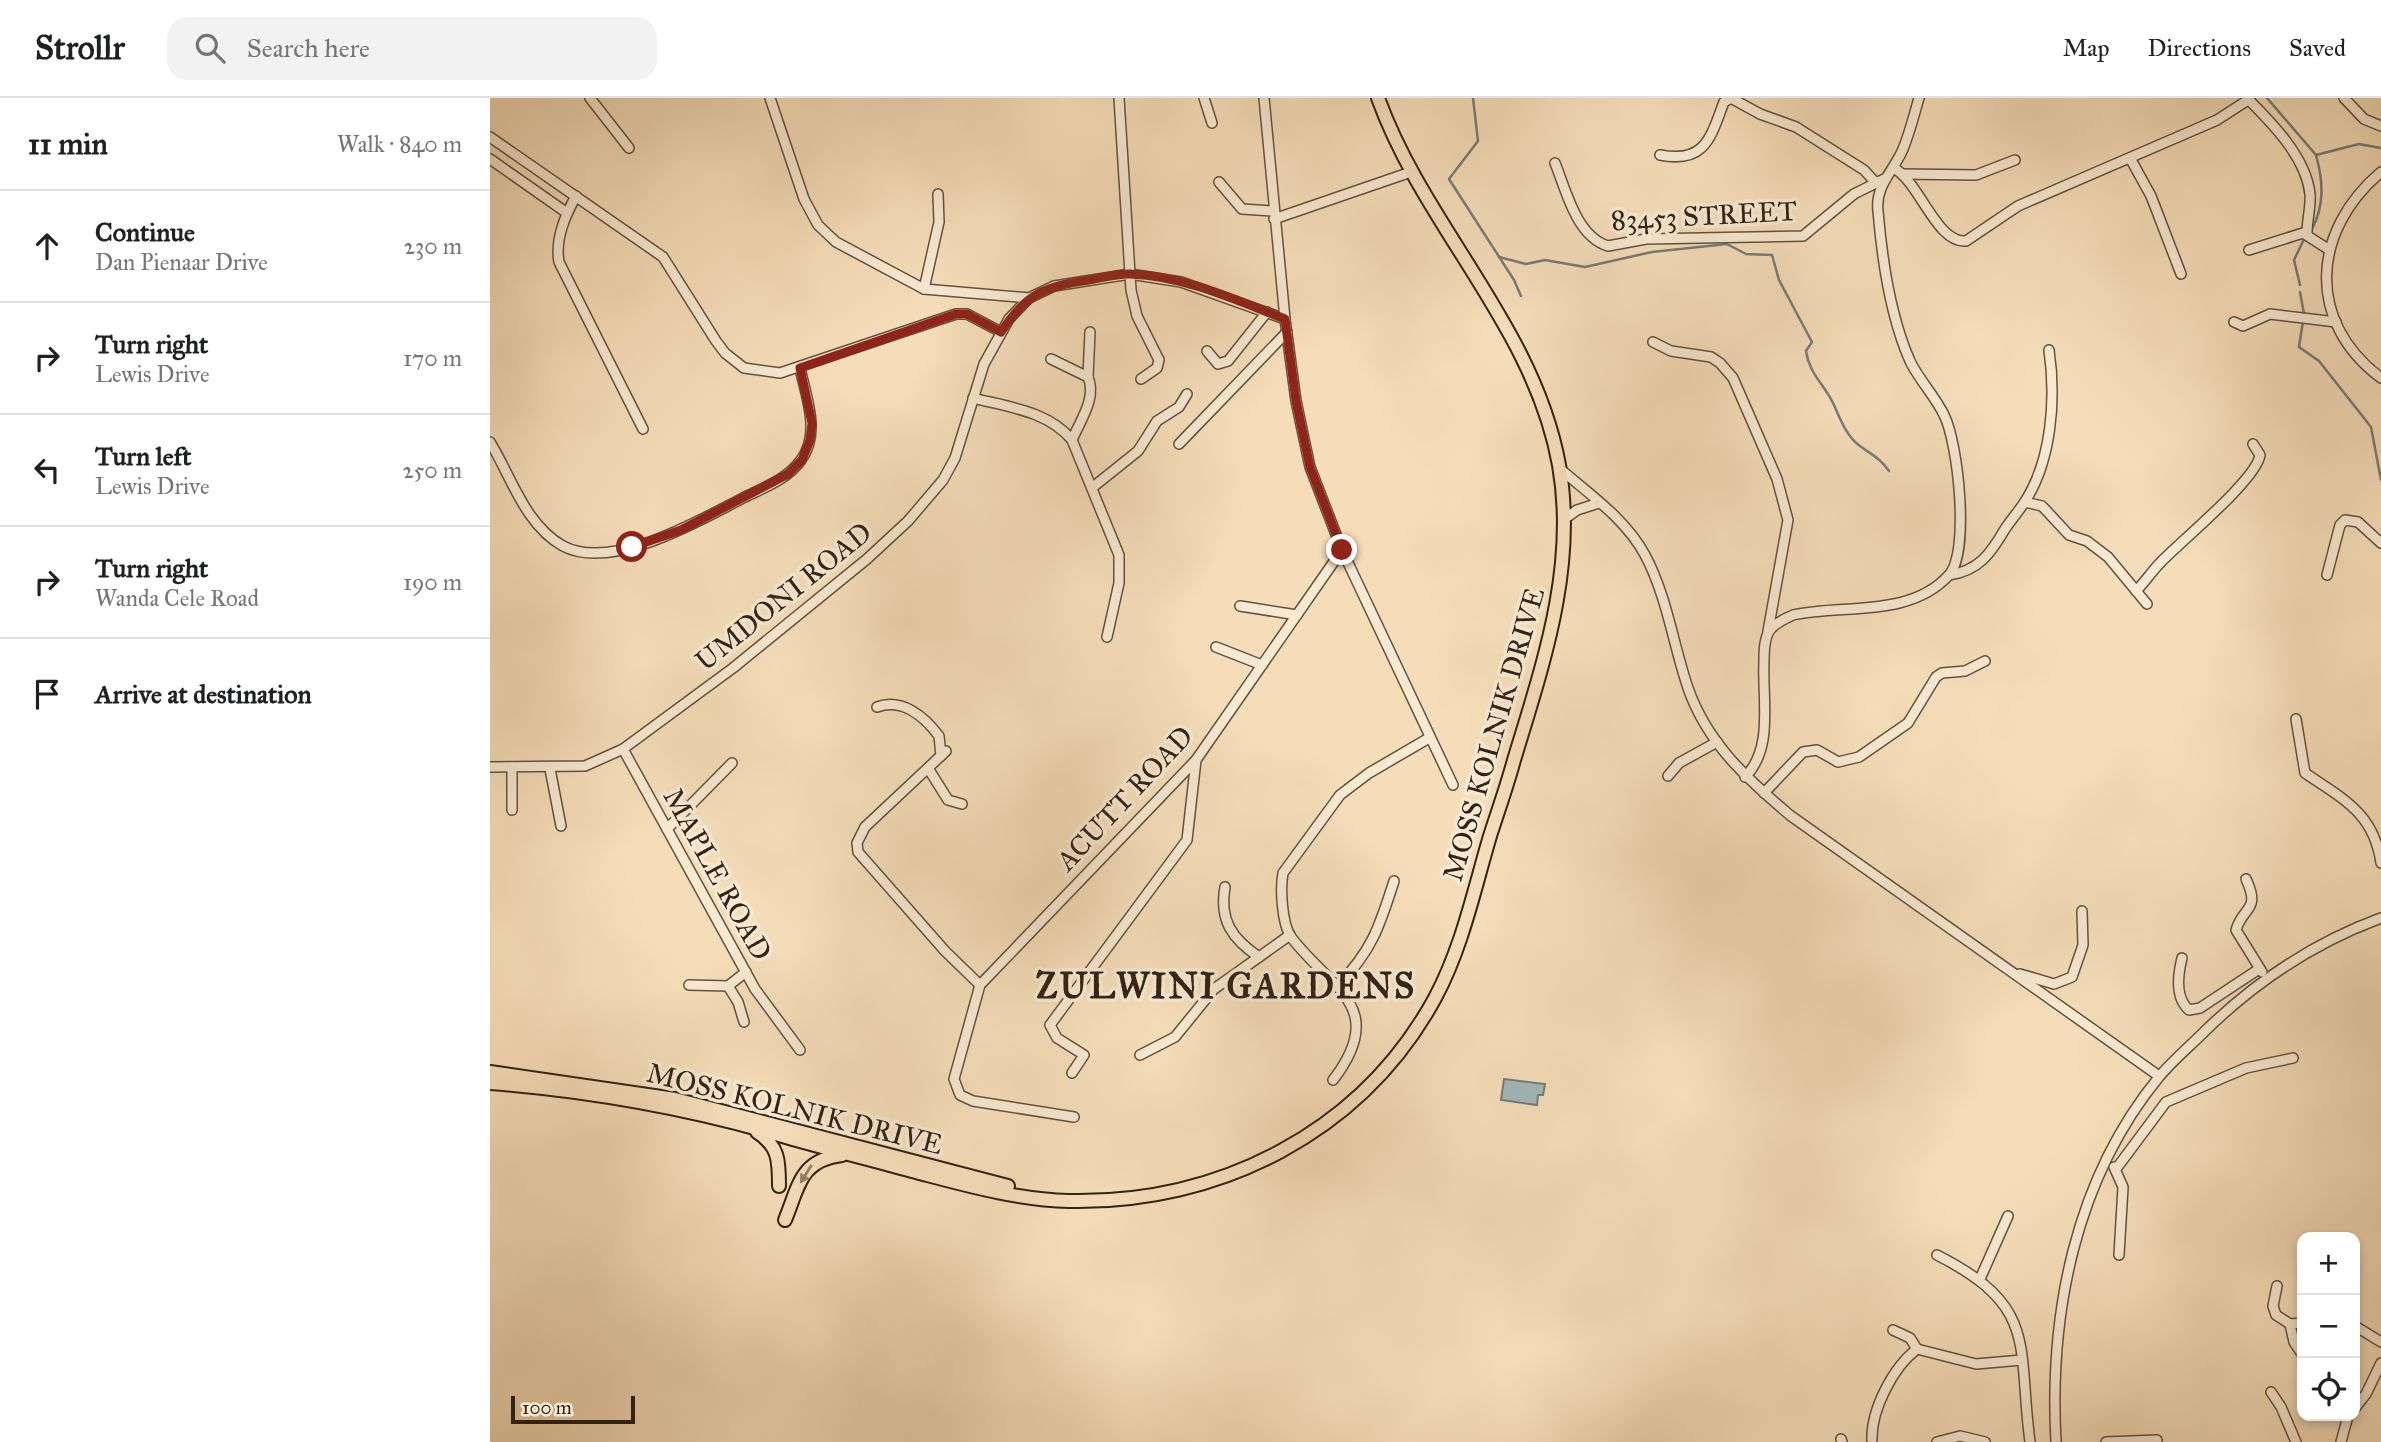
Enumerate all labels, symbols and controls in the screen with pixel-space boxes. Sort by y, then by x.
search box [167,17,657,80]
text: Strollr [35,28,125,68]
icon: search [191,29,229,67]
text: Search here [247,32,370,64]
text: Map [2063,33,2110,63]
text: Directions [2148,33,2251,63]
text: Saved [2289,33,2346,63]
text: 11 min [28,126,108,162]
text: Walk · 840 m [337,130,462,158]
street label: 83453 STREET [1610,193,1798,238]
text: Continue [95,216,195,248]
icon: ahead [28,227,66,265]
text: 230 m [404,232,462,260]
text: Dan Pienaar Drive [95,248,268,276]
text: Turn right [95,328,208,360]
icon: right [28,339,66,377]
text: 170 m [403,344,462,372]
text: Lewis Drive [95,360,209,388]
text: Turn left [95,440,191,472]
icon: left [28,451,66,489]
text: 250 m [402,456,462,484]
text: Lewis Drive [95,472,209,500]
street label: UMDONI ROAD [688,515,879,678]
route start [616,531,647,562]
route end [1326,534,1357,565]
text: Turn right [95,552,208,584]
icon: right [28,563,66,601]
text: 190 m [403,568,462,596]
street label: MOSS KOLNIK DRIVE [1435,583,1552,885]
text: Wanda Cele Road [95,584,259,612]
icon: arrive [28,675,66,713]
text: Arrive at destination [95,678,312,710]
street label: ACUTT ROAD [1048,719,1200,879]
street label: MAPLE ROAD [656,782,779,967]
district label: ZULWINI GARDENS [1036,965,1416,1008]
street label: MOSS KOLNIK DRIVE [643,1055,946,1162]
one-way arrow [799,1164,812,1183]
map controls [2297,1232,2360,1421]
button: + [2297,1232,2360,1295]
button: − [2297,1295,2360,1358]
button: locate [2297,1358,2360,1421]
scale bar [511,1393,635,1425]
text: 100 m [522,1396,572,1419]

